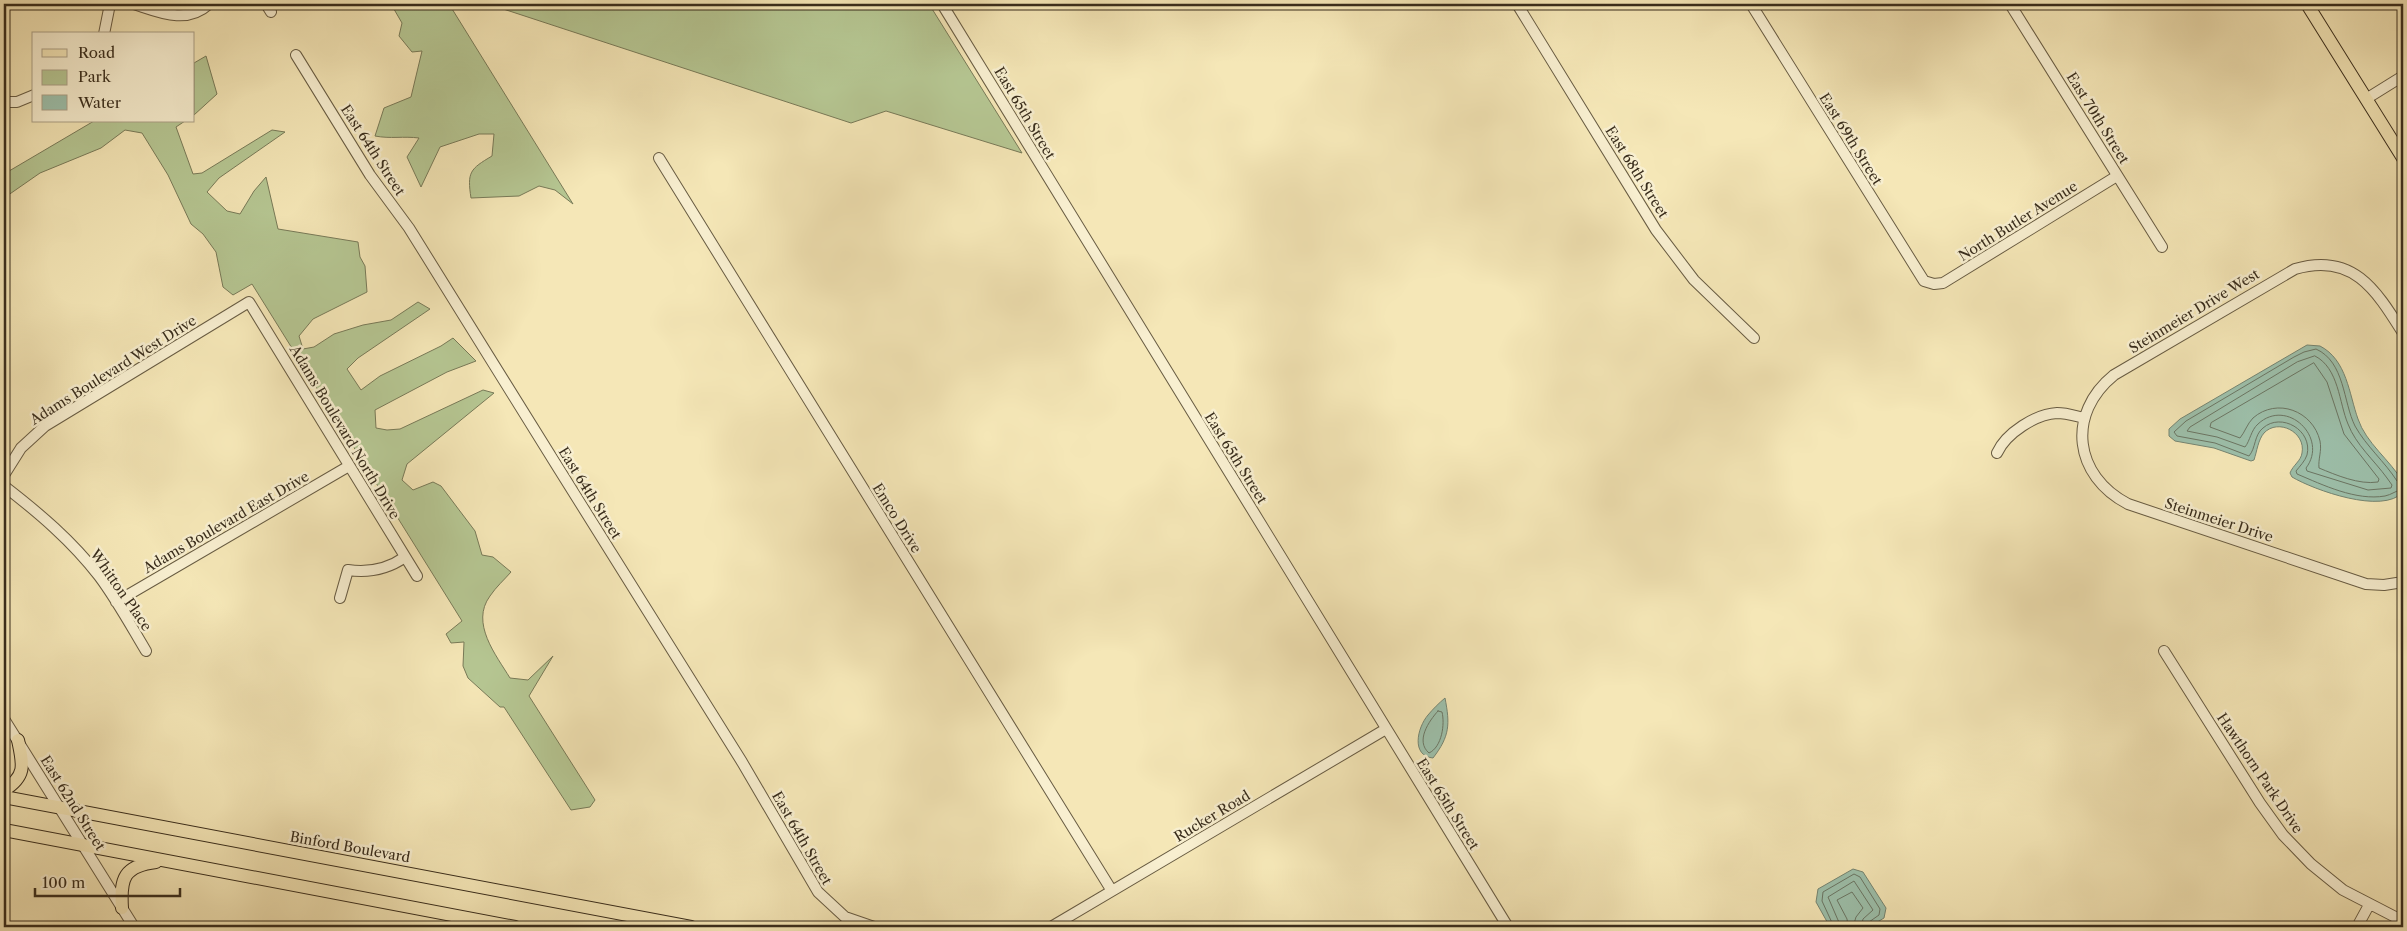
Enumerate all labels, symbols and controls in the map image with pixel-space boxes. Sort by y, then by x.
legend [32,32,195,122]
text: Road [78,43,115,62]
street label: East 65th Street [990,64,1060,163]
text: Park [78,67,112,86]
street label: East 70th Street [2063,69,2133,167]
street label: East 69th Street [1815,90,1887,188]
text: Water [77,93,122,112]
street label: East 64th Street [337,101,409,199]
street label: East 68th Street [1601,123,1673,221]
street label: North Butler Avenue [1955,177,2081,265]
street label: Steinmeier Drive West [2125,265,2263,357]
street label: Adams Boulevard West Drive [26,311,200,429]
street label: Adams Boulevard North Drive [285,341,404,522]
street label: East 65th Street [1201,409,1271,507]
street label: East 64th Street [555,444,626,542]
street label: Adams Boulevard East Drive [139,467,312,577]
street label: Emco Drive [869,480,926,556]
street label: Steinmeier Drive [2163,494,2276,546]
street label: Whitton Place [86,545,156,634]
street label: Hawthorn Park Drive [2213,709,2307,837]
street label: East 62nd Street [37,752,109,854]
street label: East 65th Street [1413,755,1483,853]
street label: Rucker Road [1171,786,1254,846]
street label: East 64th Street [768,788,836,888]
street label: Binford Boulevard [289,828,412,867]
scale bar [35,866,180,898]
text: 100 m [42,873,85,892]

